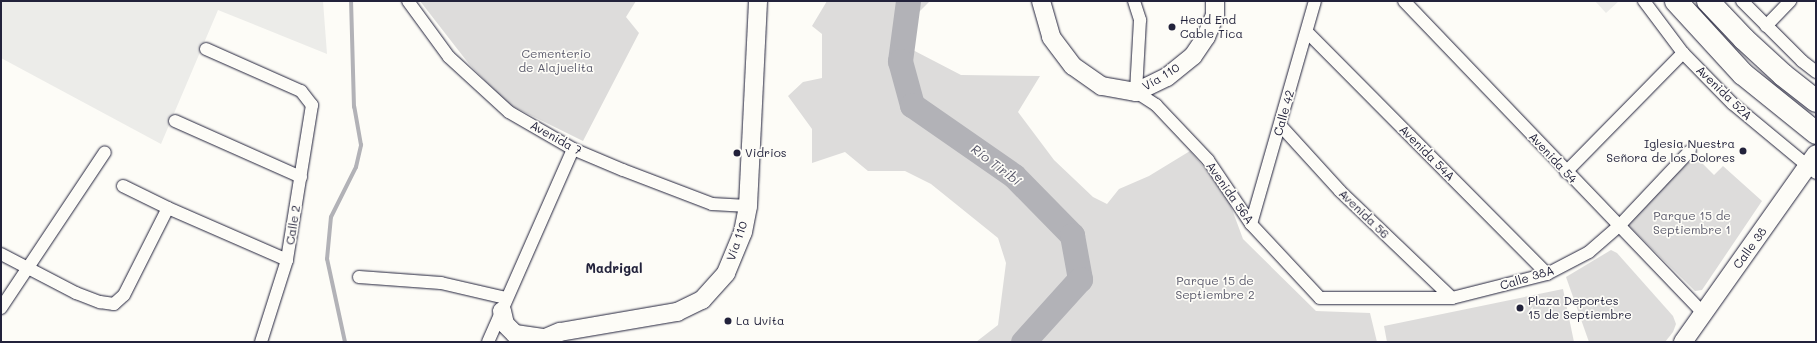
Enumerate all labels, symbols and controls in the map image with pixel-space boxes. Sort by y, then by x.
place label: Head End Cable Tica [1180,13,1243,41]
marker: Head End Cable Tica [1167,22,1177,32]
park label: Cementerio de Alajuelita [518,47,594,75]
street label: Vía 110 [1140,60,1182,94]
street label: Avenida 52A [1693,63,1755,123]
street label: Calle 42 [1271,88,1297,138]
street label: Avenida 7 [528,118,584,158]
street label: Avenida 54A [1396,122,1458,184]
street label: Avenida 54 [1526,130,1580,186]
place label: Iglesia Nuestra Señora de los Dolores [1606,137,1735,165]
water label: Río Tiribí [968,141,1024,189]
place label: Vidrios [745,146,787,160]
marker: Iglesia Nuestra Señora de los Dolores [1738,146,1748,156]
marker: Vidrios [732,148,742,158]
street label: Avenida 56A [1203,159,1257,227]
street label: Avenida 56 [1336,186,1392,242]
street label: Calle 2 [283,204,303,246]
park label: Parque 15 de Septiembre 1 [1653,209,1731,237]
street label: Vía 110 [724,219,750,263]
street label: Calle 38 [1730,225,1770,271]
district label: Madrigal [585,260,643,276]
street label: Calle 38A [1498,263,1556,293]
park label: Parque 15 de Septiembre 2 [1175,274,1255,302]
place label: Plaza Deportes 15 de Septiembre [1528,294,1632,322]
marker: Plaza Deportes 15 de Septiembre [1515,303,1525,313]
place label: La Uvita [736,314,784,328]
marker: La Uvita [723,316,733,326]

